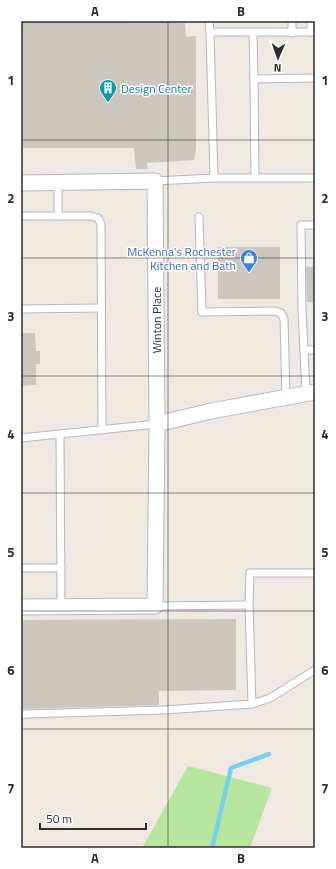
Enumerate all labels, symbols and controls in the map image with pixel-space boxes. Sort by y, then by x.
text: A [91,1,99,21]
text: B [237,1,245,21]
north arrow [258,38,298,78]
text: N [274,60,282,76]
text: 1 [7,70,15,90]
text: 1 [321,70,329,90]
building icon: Design Center [98,78,118,103]
place label: Design Center [121,79,192,98]
text: 2 [7,188,15,208]
text: 2 [321,188,329,208]
place label: McKenna's Rochester Kitchen and Bath [127,242,236,275]
shop icon: McKenna's Rochester Kitchen and Bath [239,248,259,273]
street label: Winton Place [147,287,166,353]
text: 3 [7,306,15,326]
text: 3 [321,306,329,326]
text: 4 [7,424,15,444]
text: 4 [321,424,329,444]
text: 5 [7,542,15,562]
text: 5 [321,542,329,562]
text: 6 [7,660,15,680]
text: 6 [321,660,329,680]
text: 7 [7,778,15,798]
text: 7 [321,778,329,798]
scale bar [40,805,146,831]
text: 50 m [46,809,72,828]
text: A [91,848,99,868]
text: B [237,848,245,868]

